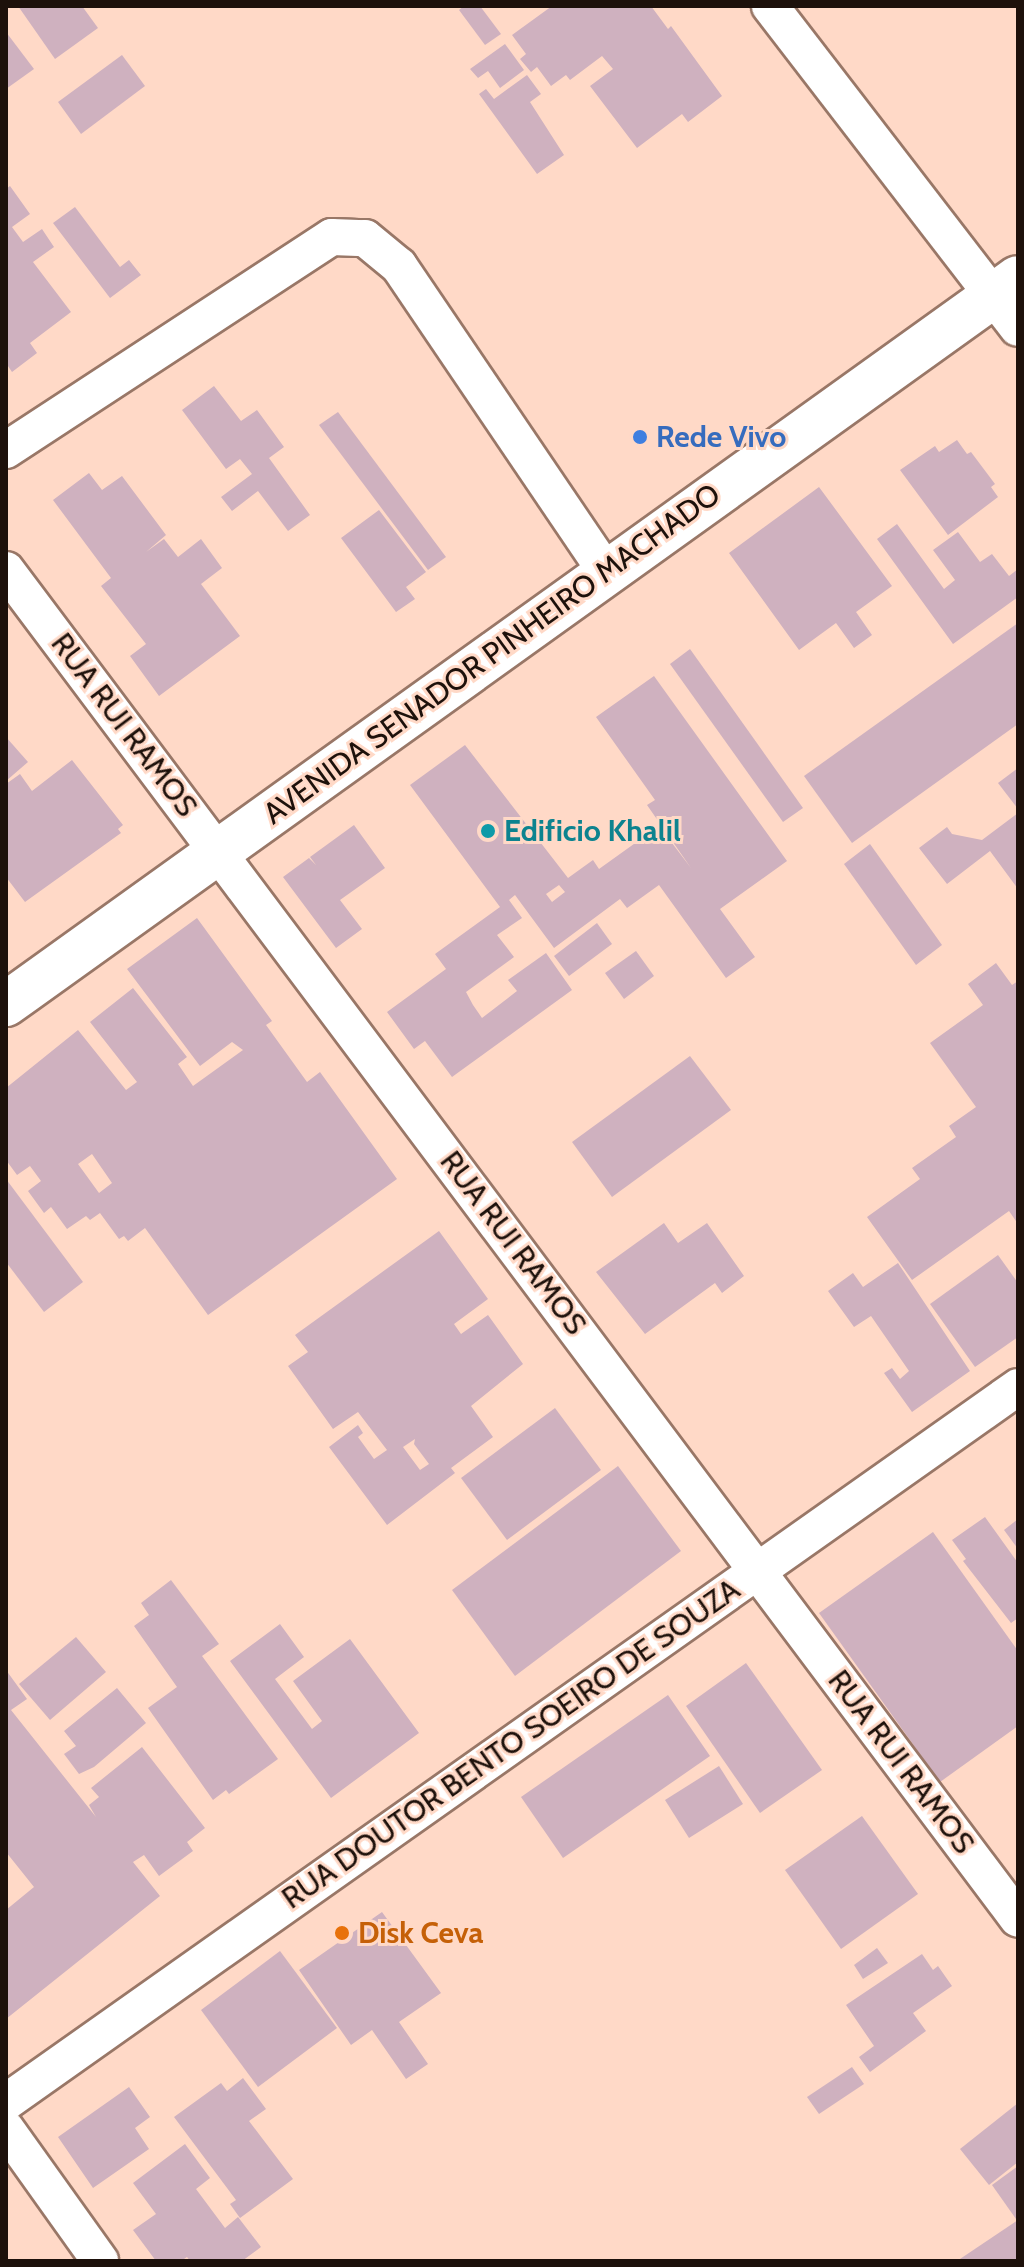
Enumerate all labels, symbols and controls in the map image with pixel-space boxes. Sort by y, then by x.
place label: Rede Vivo [656,419,786,455]
marker: Rede Vivo [631,428,649,446]
street label: AVENIDA SENADOR PINHEIRO MACHADO [257,476,727,832]
street label: RUA RUI RAMOS [43,626,205,824]
place label: Edificio Khalil [504,813,681,849]
marker: Edificio Khalil [479,822,497,840]
street label: RUA RUI RAMOS [432,1144,594,1342]
street label: RUA DOUTOR BENTO SOEIRO DE SOUZA [275,1571,747,1917]
street label: RUA RUI RAMOS [820,1663,982,1861]
place label: Disk Ceva [358,1915,483,1951]
marker: Disk Ceva [333,1924,351,1942]

